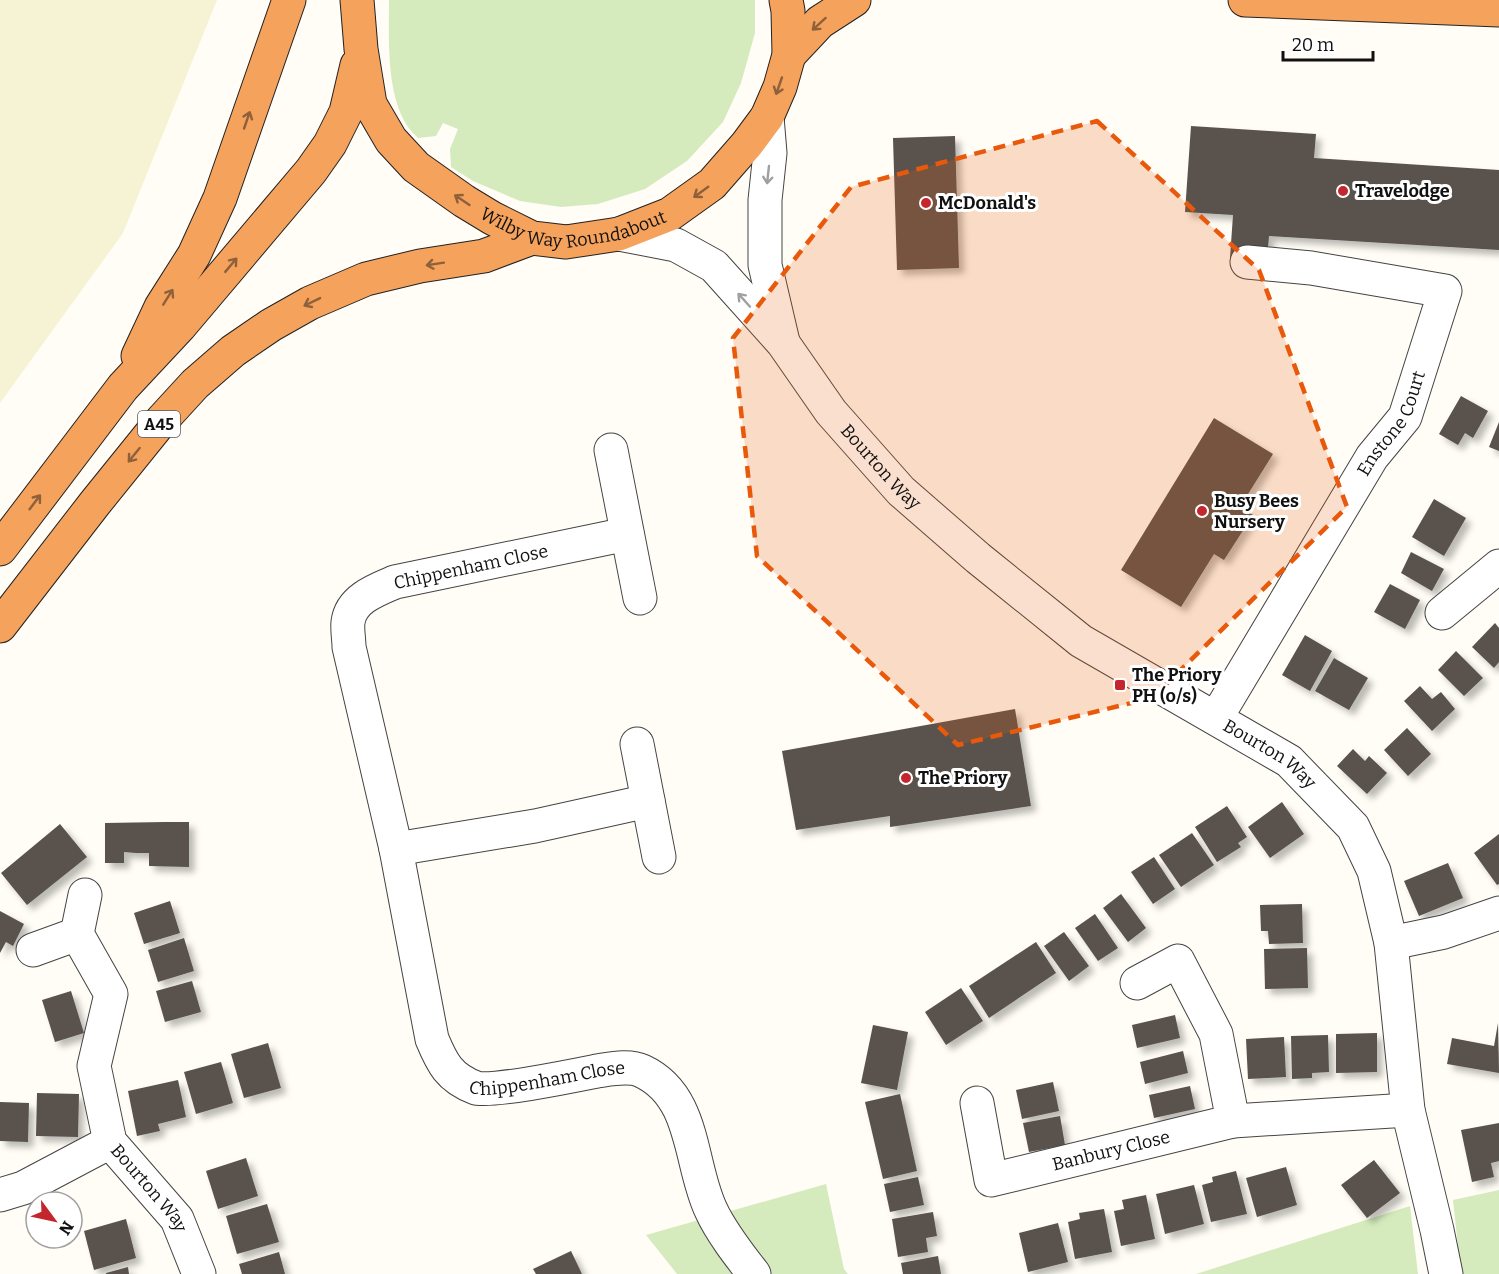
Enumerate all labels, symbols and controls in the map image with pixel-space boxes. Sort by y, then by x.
one-way arrow [811,17,826,31]
scale bar [1283,24,1373,62]
text: 20 m [1292,34,1334,56]
one-way arrow [773,76,784,95]
one-way arrow [242,111,253,130]
one-way arrow [762,165,773,184]
place label: Travelodge [1355,180,1450,202]
marker: Travelodge [1336,184,1350,198]
one-way arrow [693,186,709,198]
place label: McDonald's [938,192,1036,214]
one-way arrow [454,193,471,205]
marker: McDonald's [919,196,933,210]
street label: Wilby Way Roundabout [477,197,671,221]
text: Wilby Way Roundabout [476,202,670,253]
one-way arrow [224,258,238,273]
one-way arrow [426,259,446,270]
one-way arrow [162,289,174,306]
one-way arrow [737,292,751,307]
one-way arrow [304,297,322,309]
street label: Enstone Court [1352,368,1430,480]
road number: A45 [138,411,180,437]
street label: Bourton Way [836,420,926,515]
one-way arrow [127,447,141,462]
place label: Busy Bees Nursery [1214,490,1299,533]
one-way arrow [29,494,42,510]
marker: Busy Bees Nursery [1195,504,1209,518]
street label: Chippenham Close [392,540,550,594]
place label: The Priory PH (o/s) [1132,664,1222,707]
marker: The Priory PH (o/s) [1113,678,1127,692]
street label: Bourton Way [1219,714,1321,794]
place label: The Priory [918,767,1008,789]
marker: The Priory [899,771,913,785]
street label: Chippenham Close [466,1057,626,1100]
street label: Banbury Close [1050,1126,1172,1176]
street label: Bourton Way [106,1140,192,1235]
north arrow [24,1190,84,1250]
text: N [55,1218,77,1238]

